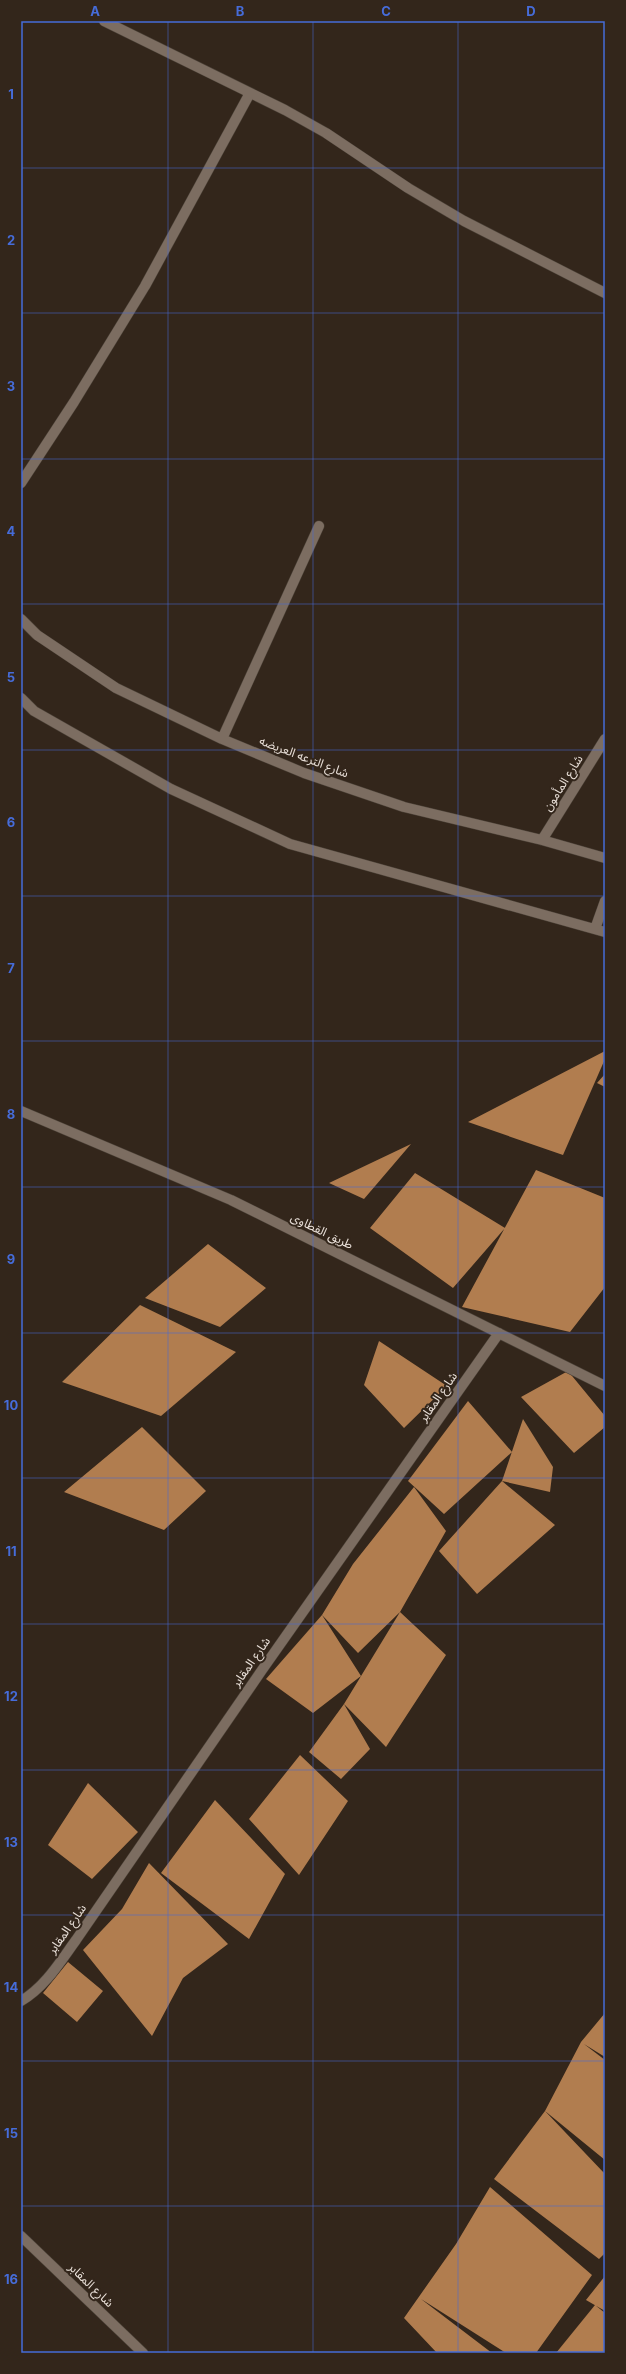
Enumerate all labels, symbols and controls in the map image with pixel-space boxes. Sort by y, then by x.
text: A [90,3,100,19]
text: B [236,3,245,19]
text: C [381,3,391,19]
text: D [526,3,536,19]
text: 1 [8,86,14,102]
text: 2 [7,232,15,248]
text: 3 [7,378,15,394]
text: 4 [7,523,16,539]
text: 5 [7,669,15,685]
street label: شارع الترعه العريضه [257,733,351,782]
street label: شارع المأمون [539,752,587,815]
text: 6 [7,814,15,830]
text: 7 [7,960,15,976]
text: 8 [7,1106,15,1122]
street label: طريق القطاوى [288,1209,356,1253]
text: 9 [7,1251,15,1267]
street label: شارع المقابر [414,1369,462,1426]
text: 10 [4,1397,18,1413]
text: 11 [5,1543,17,1559]
street label: شارع المقابر [227,1634,275,1691]
text: 12 [4,1688,18,1704]
text: 13 [4,1834,18,1850]
street label: شارع المقابر [43,1901,91,1958]
text: 14 [4,1979,18,1995]
text: 15 [4,2125,18,2141]
street label: شارع المقابر [63,2259,117,2311]
text: 16 [4,2271,18,2287]

